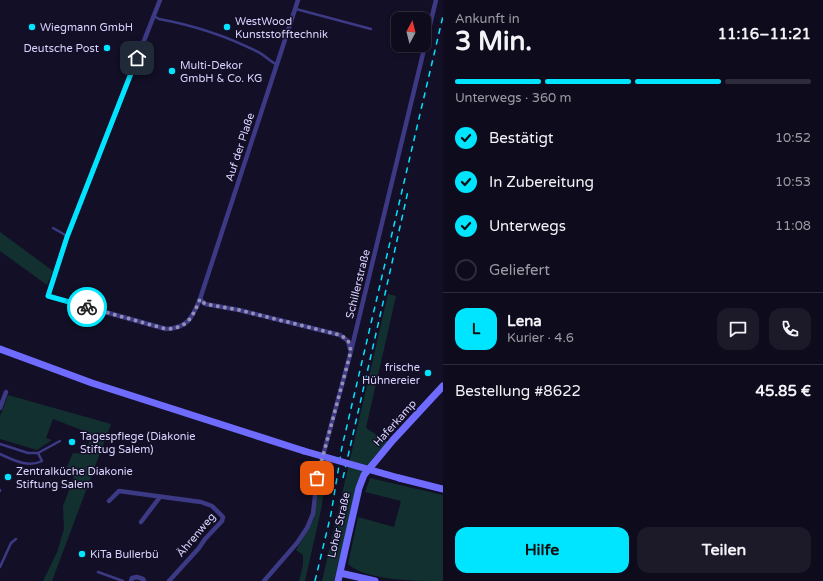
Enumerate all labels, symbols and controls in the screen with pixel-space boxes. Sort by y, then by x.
text: Ankunft in [455,11,520,27]
north arrow [391,12,431,52]
map controls [391,12,431,52]
place label: WestWood Kunststofftechnik [235,15,328,41]
place label: Wiegmann GmbH [40,21,133,34]
marker: Wiegmann GmbH [27,22,37,32]
marker: WestWood Kunststofftechnik [222,22,232,32]
text: 11:16–11:21 [718,25,811,43]
text: 3 Min. [455,26,532,57]
pin [120,41,154,75]
place label: Deutsche Post [24,42,99,55]
marker: Deutsche Post [102,43,112,53]
icon: home [126,47,148,69]
place label: Multi-Dekor GmbH & Co. KG [180,59,262,85]
marker: Multi-Dekor GmbH & Co. KG [167,66,177,76]
text: Unterwegs · 360 m [455,90,572,106]
street label: Auf der Plaße [223,111,257,183]
icon: check [455,127,477,149]
text: Bestätigt [489,129,554,147]
text: 10:52 [775,130,811,146]
icon: check [455,171,477,193]
text: In Zubereitung [489,173,594,191]
text: 10:53 [775,174,811,190]
icon: check [455,215,477,237]
text: Unterwegs [489,217,566,235]
text: 11:08 [775,218,811,234]
street label: Schillerstraße [343,248,373,320]
text: Geliefert [489,261,550,279]
courier [67,287,107,327]
icon: bike [76,296,98,318]
button: chat [717,308,759,350]
button: phone [769,308,811,350]
text: Lena [507,312,542,330]
text: L [472,320,480,338]
text: Kurier · 4.6 [507,330,574,346]
place label: frische Hühnereier [362,361,421,387]
marker: frische Hühnereier [423,368,433,378]
text: Bestellung #8622 [455,382,581,400]
text: 45.85 € [756,382,811,400]
street label: Haferkamp [371,397,419,449]
place label: Tagespflege (Diakonie Stiftug Salem) [80,430,196,456]
marker: Tagespflege (Diakonie Stiftug Salem) [67,437,77,447]
pin [300,461,334,495]
place label: Zentralküche Diakonie Stiftung Salem [16,465,133,491]
icon: bag [306,467,328,489]
marker: Zentralküche Diakonie Stiftung Salem [3,472,13,482]
street label: Loher Straße [325,491,353,559]
street label: Ährenweg [174,510,218,560]
button: Hilfe [455,527,629,573]
button: Teilen [637,527,811,573]
place label: KiTa Bullerbü [90,548,159,561]
marker: KiTa Bullerbü [77,549,87,559]

